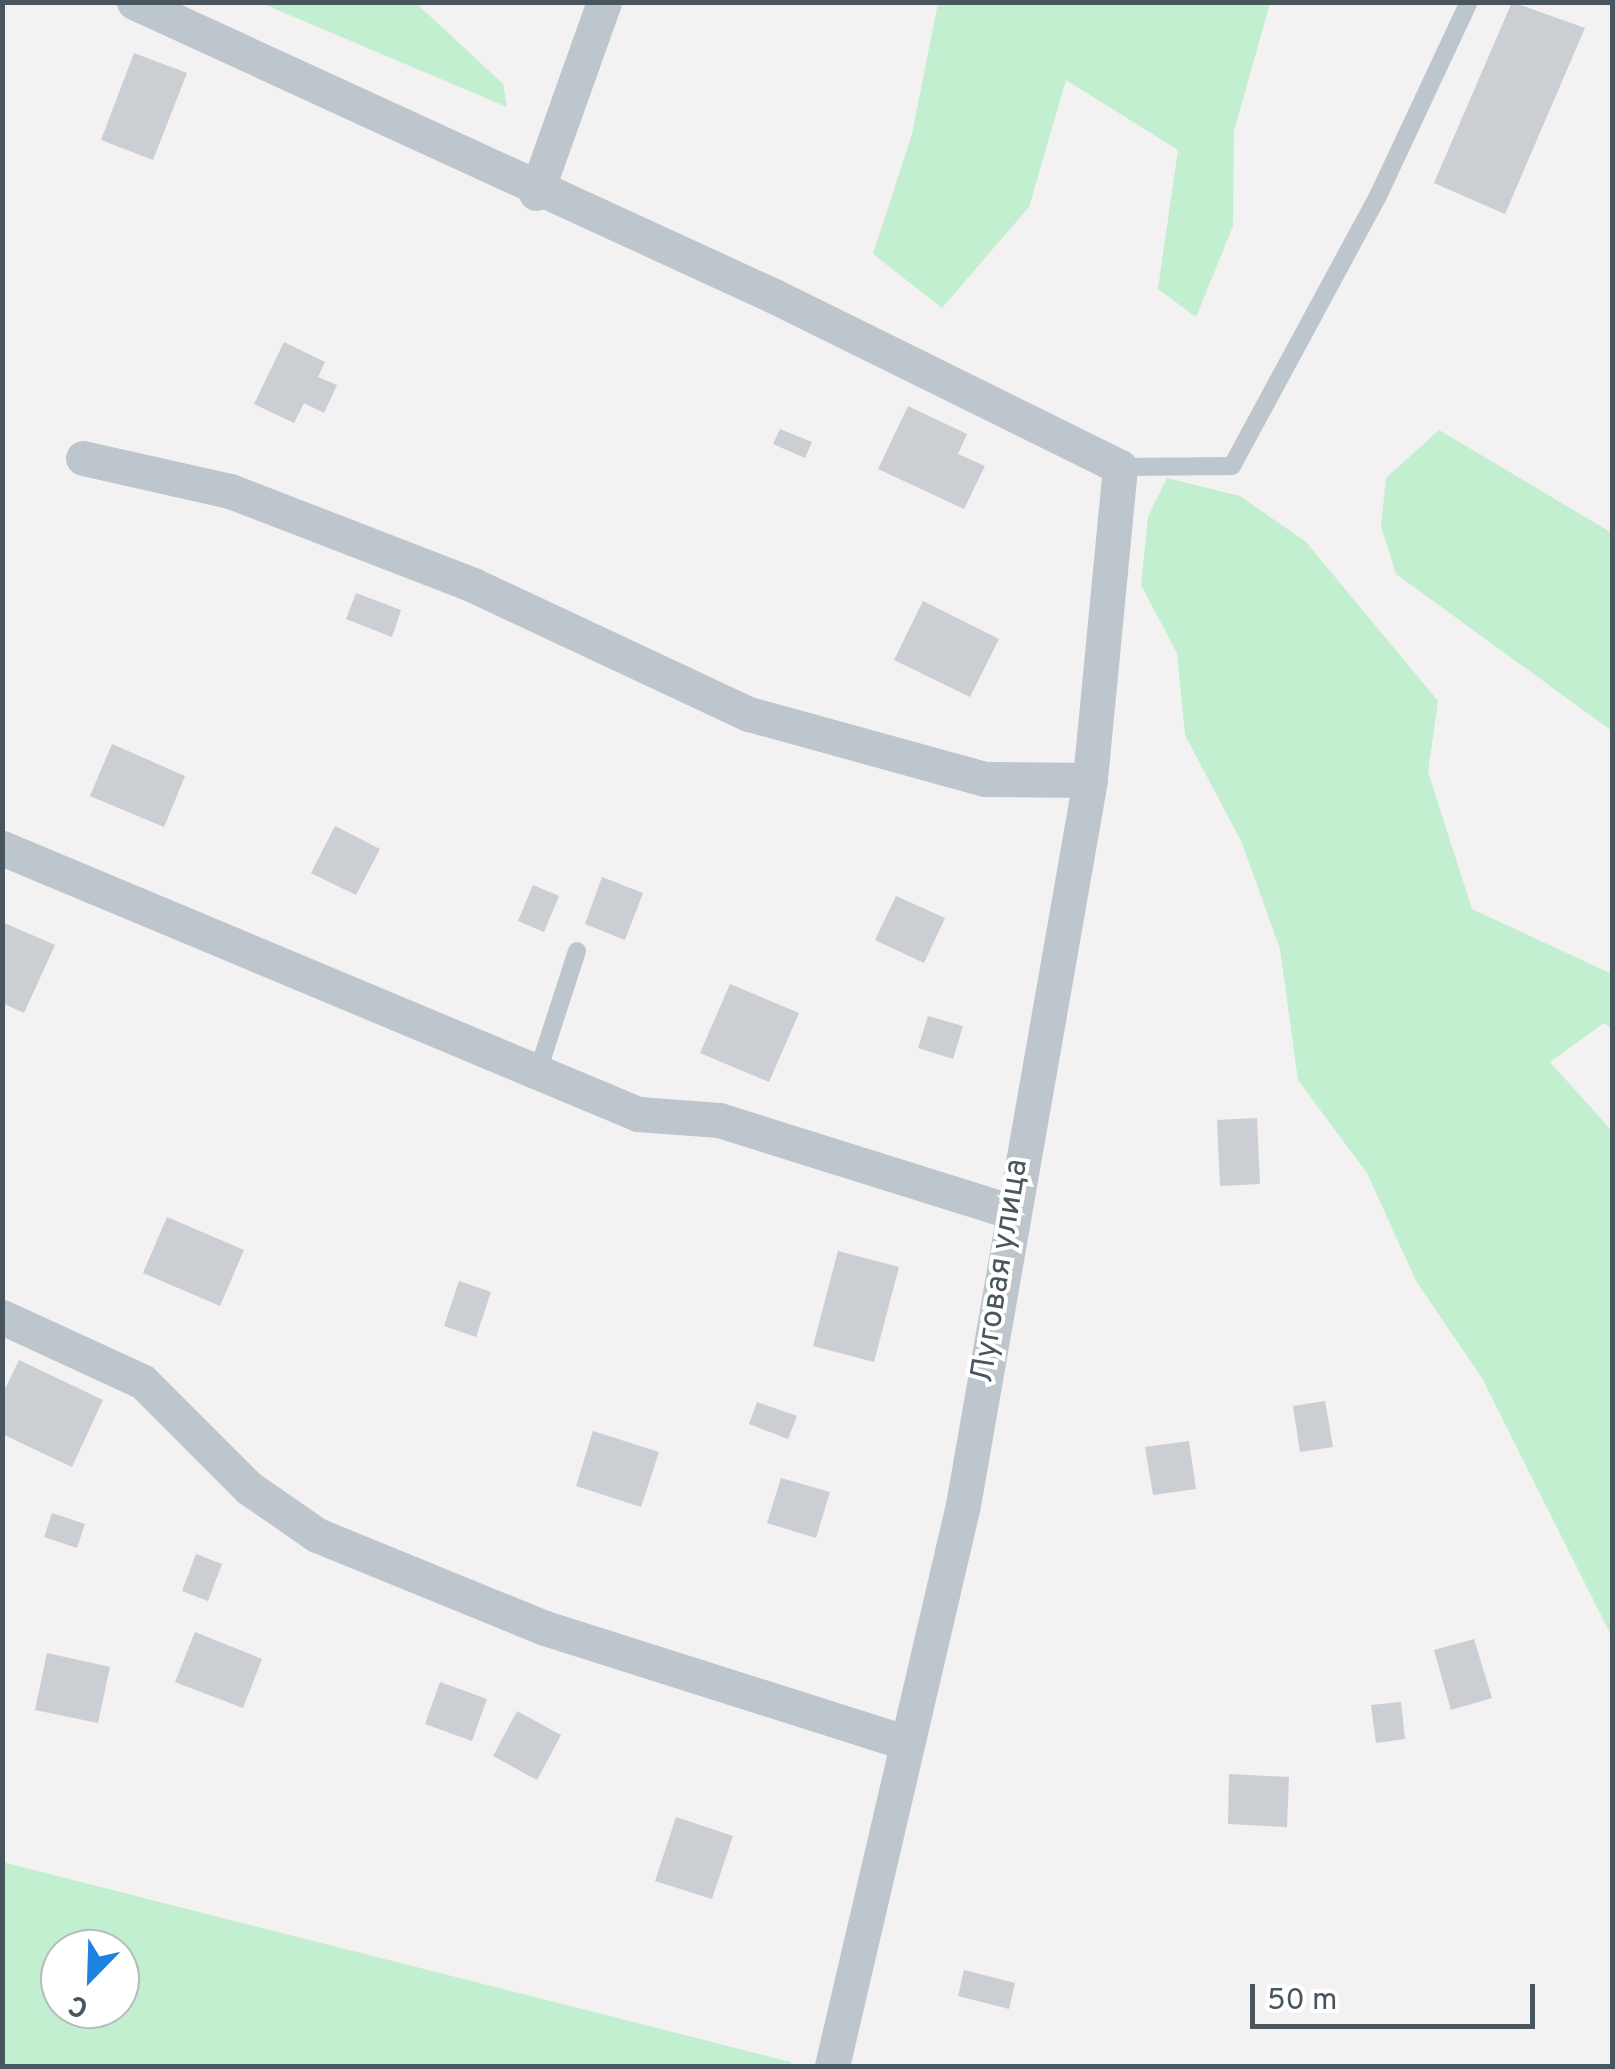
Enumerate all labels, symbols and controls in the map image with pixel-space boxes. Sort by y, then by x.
street label: Луговая улица [964,1156,1038,1386]
north arrow [40,1929,140,2029]
scale bar [1255,1964,1540,2026]
text: 50 m [1267,1983,1337,2020]
text: С [64,1985,94,2025]

